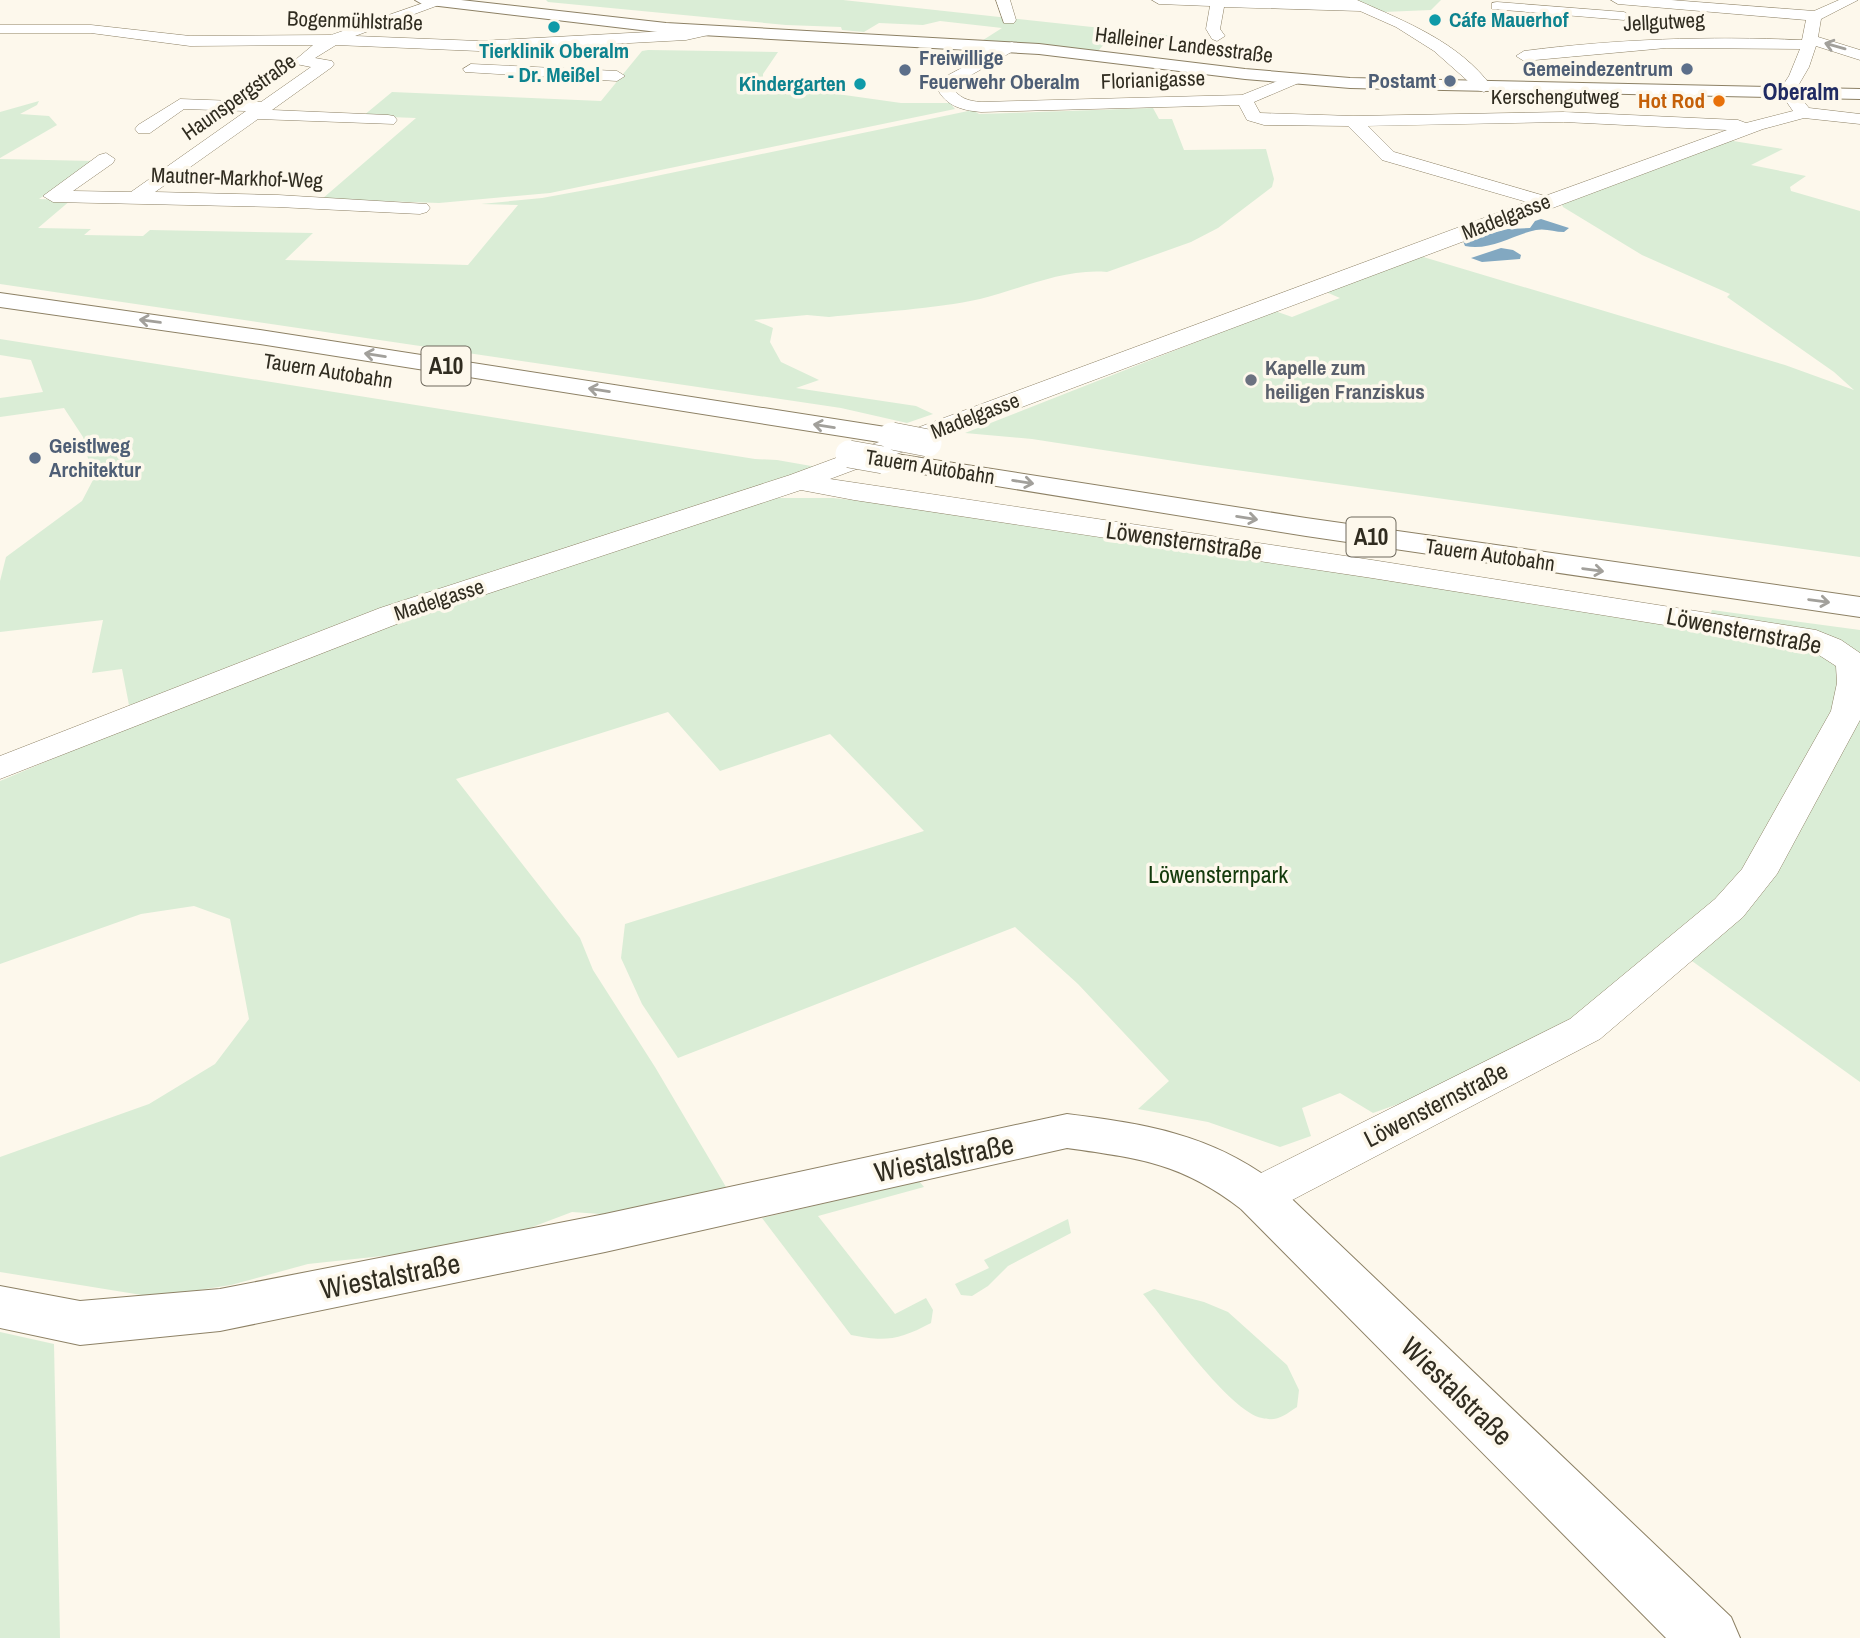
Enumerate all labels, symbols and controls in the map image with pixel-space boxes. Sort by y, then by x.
street label: Bogenmühlstraße [287,4,423,37]
place label: Cáfe Mauerhof [1449,5,1569,34]
street label: Jellgutweg [1623,5,1706,38]
marker: Cáfe Mauerhof [1427,12,1443,28]
marker: Tierklinik Oberalm - Dr. Meißel [546,19,562,35]
street label: Halleiner Landesstraße [1093,19,1275,70]
place label: Tierklinik Oberalm - Dr. Meißel [479,36,629,89]
one-way arrow [1824,39,1846,52]
place label: Freiwillige Feuerwehr Oberalm [919,43,1080,96]
street label: Haunspergstraße [176,47,302,147]
place label: Gemeindezentrum [1523,54,1673,83]
marker: Gemeindezentrum [1679,61,1695,77]
marker: Freiwillige Feuerwehr Oberalm [897,62,913,78]
street label: Florianigasse [1100,63,1206,96]
place label: Postamt [1368,66,1436,95]
place label: Kindergarten [739,69,846,98]
marker: Postamt [1442,73,1458,89]
marker: Kindergarten [852,76,868,92]
district label: Oberalm [1763,76,1839,107]
street label: Kerschengutweg [1491,82,1620,111]
place label: Hot Rod [1638,86,1705,115]
marker: Hot Rod [1711,93,1727,109]
street label: Mautner-Markhof-Weg [151,160,324,195]
street label: Madelgasse [1457,186,1554,247]
one-way arrow [139,315,162,328]
street label: Tauern Autobahn [261,346,395,395]
road number: A10 [422,346,471,386]
one-way arrow [364,348,387,361]
place label: Kapelle zum heiligen Franziskus [1265,353,1425,406]
marker: Kapelle zum heiligen Franziskus [1243,372,1259,388]
one-way arrow [589,383,611,396]
street label: Madelgasse [926,385,1023,446]
one-way arrow [813,419,836,432]
place label: Geistlweg Architektur [49,431,141,484]
street label: Tauern Autobahn [863,442,997,491]
marker: Geistlweg Architektur [27,450,43,466]
one-way arrow [1011,476,1034,489]
one-way arrow [1235,512,1258,525]
street label: Löwensternstraße [1104,513,1264,567]
road number: A10 [1346,517,1396,556]
street label: Tauern Autobahn [1423,531,1557,578]
one-way arrow [1581,564,1604,577]
street label: Madelgasse [390,571,487,628]
one-way arrow [1807,595,1830,608]
street label: Löwensternstraße [1664,599,1825,661]
park label: Löwensternpark [1148,858,1288,890]
street label: Löwensternstraße [1358,1054,1513,1154]
street label: Wiestalstraße [871,1125,1017,1191]
street label: Wiestalstraße [317,1244,463,1308]
street label: Wiestalstraße [1393,1328,1521,1454]

